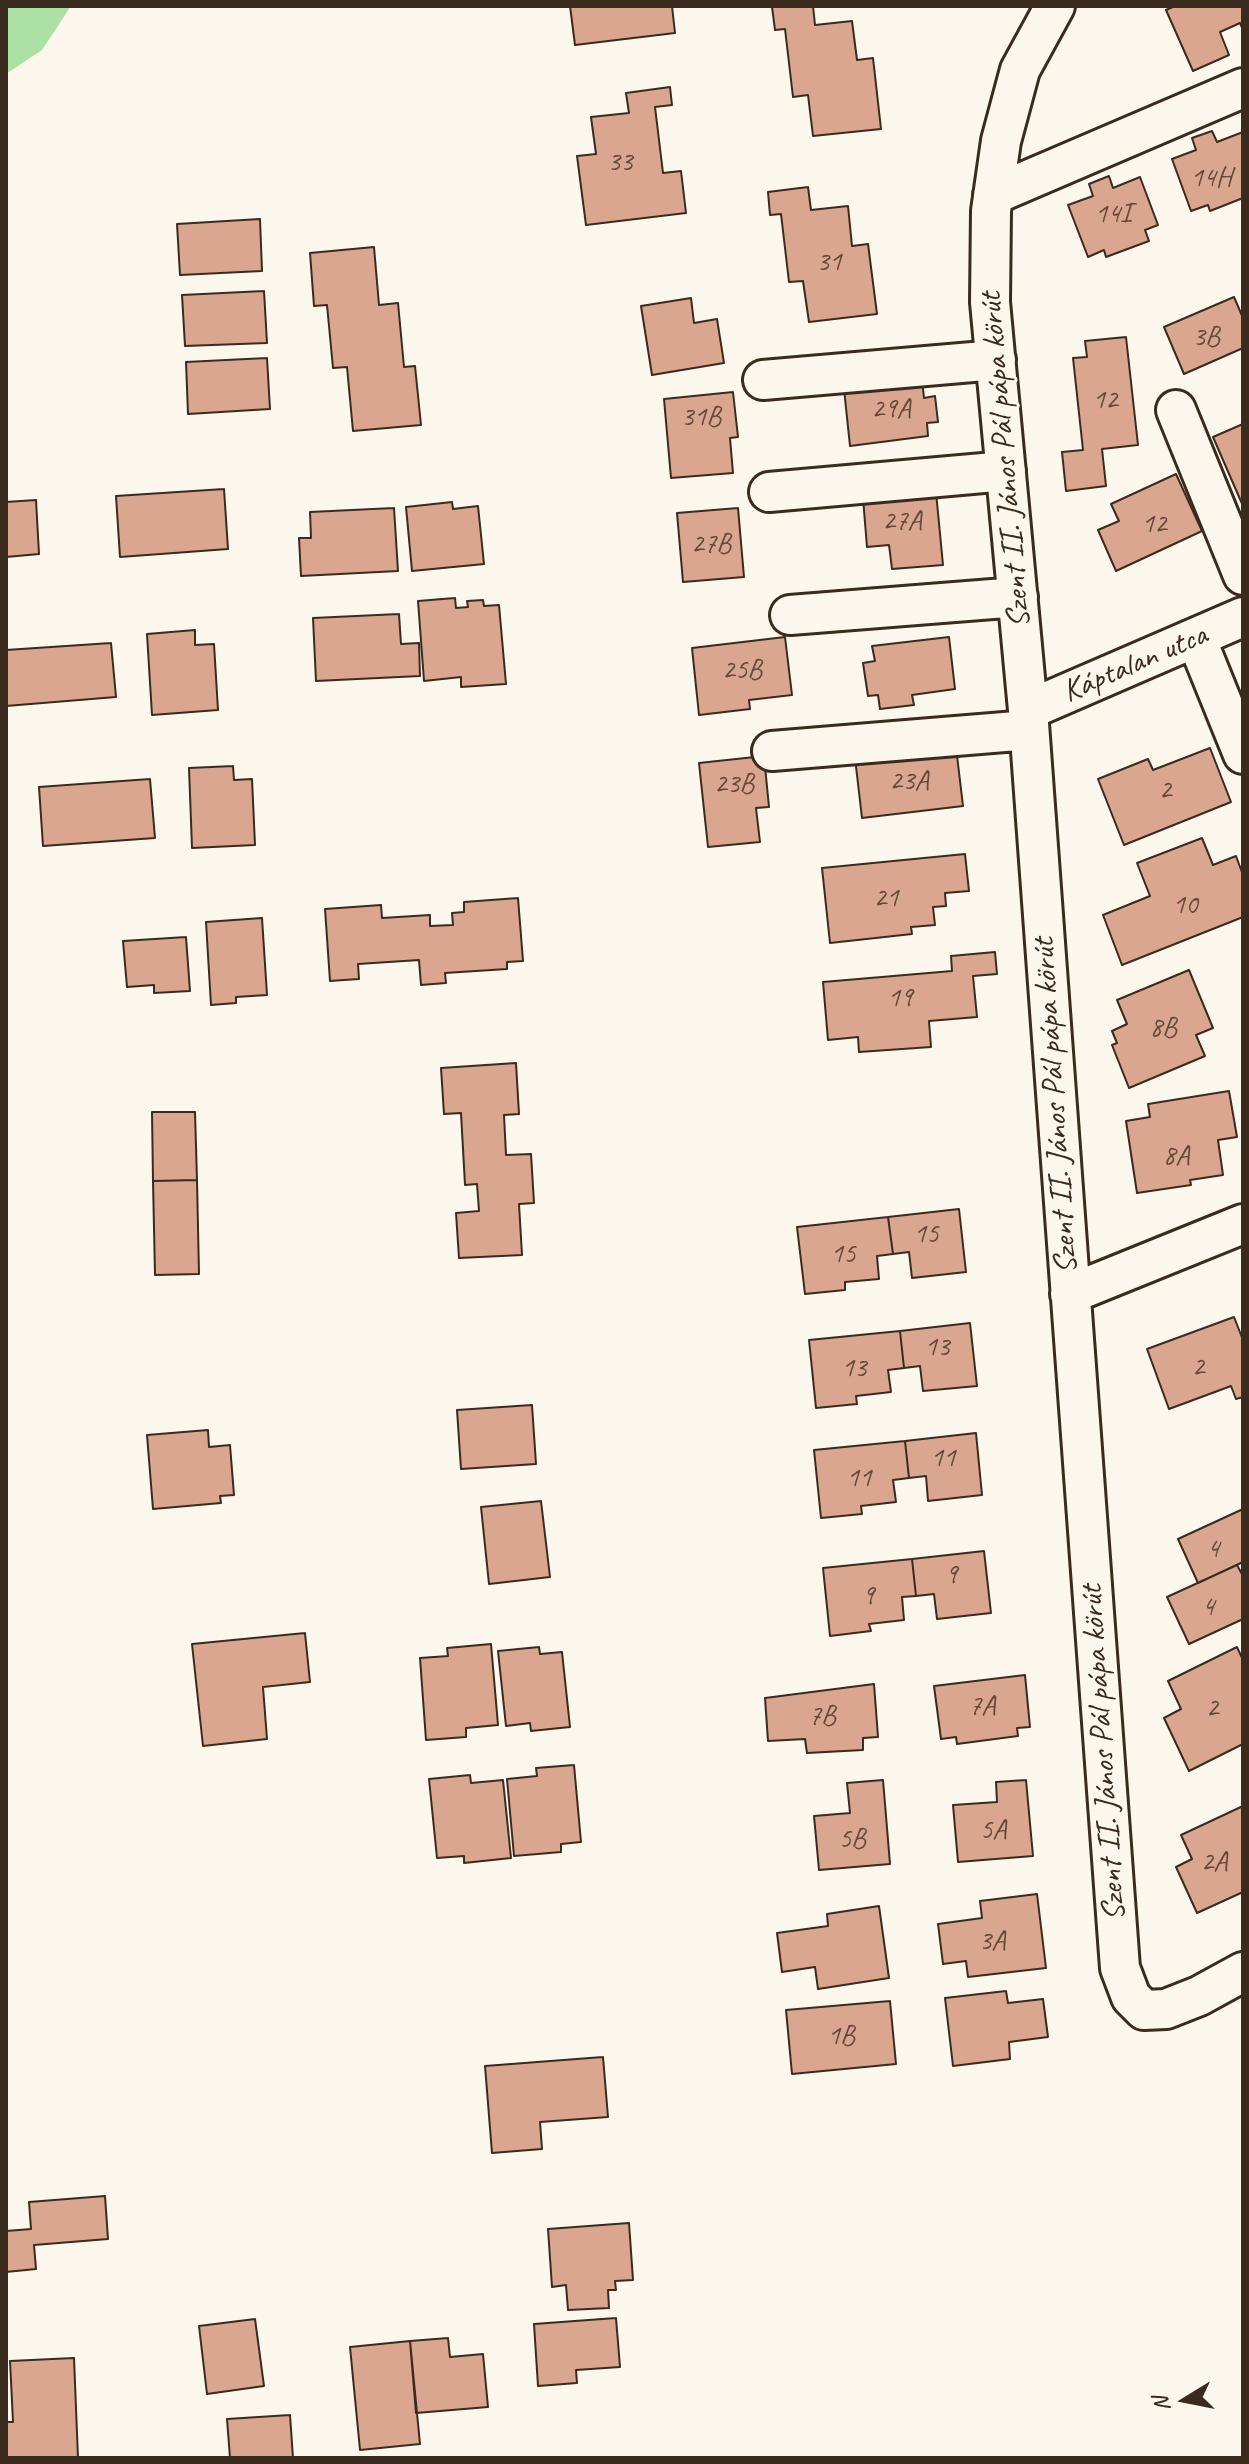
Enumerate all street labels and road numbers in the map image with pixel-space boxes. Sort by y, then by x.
street label: Szent II. János Pál pápa körút [972,291,1040,629]
street label: Káptalan utca [1057,616,1213,712]
street label: Szent II. János Pál pápa körút [1025,937,1087,1275]
street label: Szent II. János Pál pápa körút [1073,1584,1135,1922]

